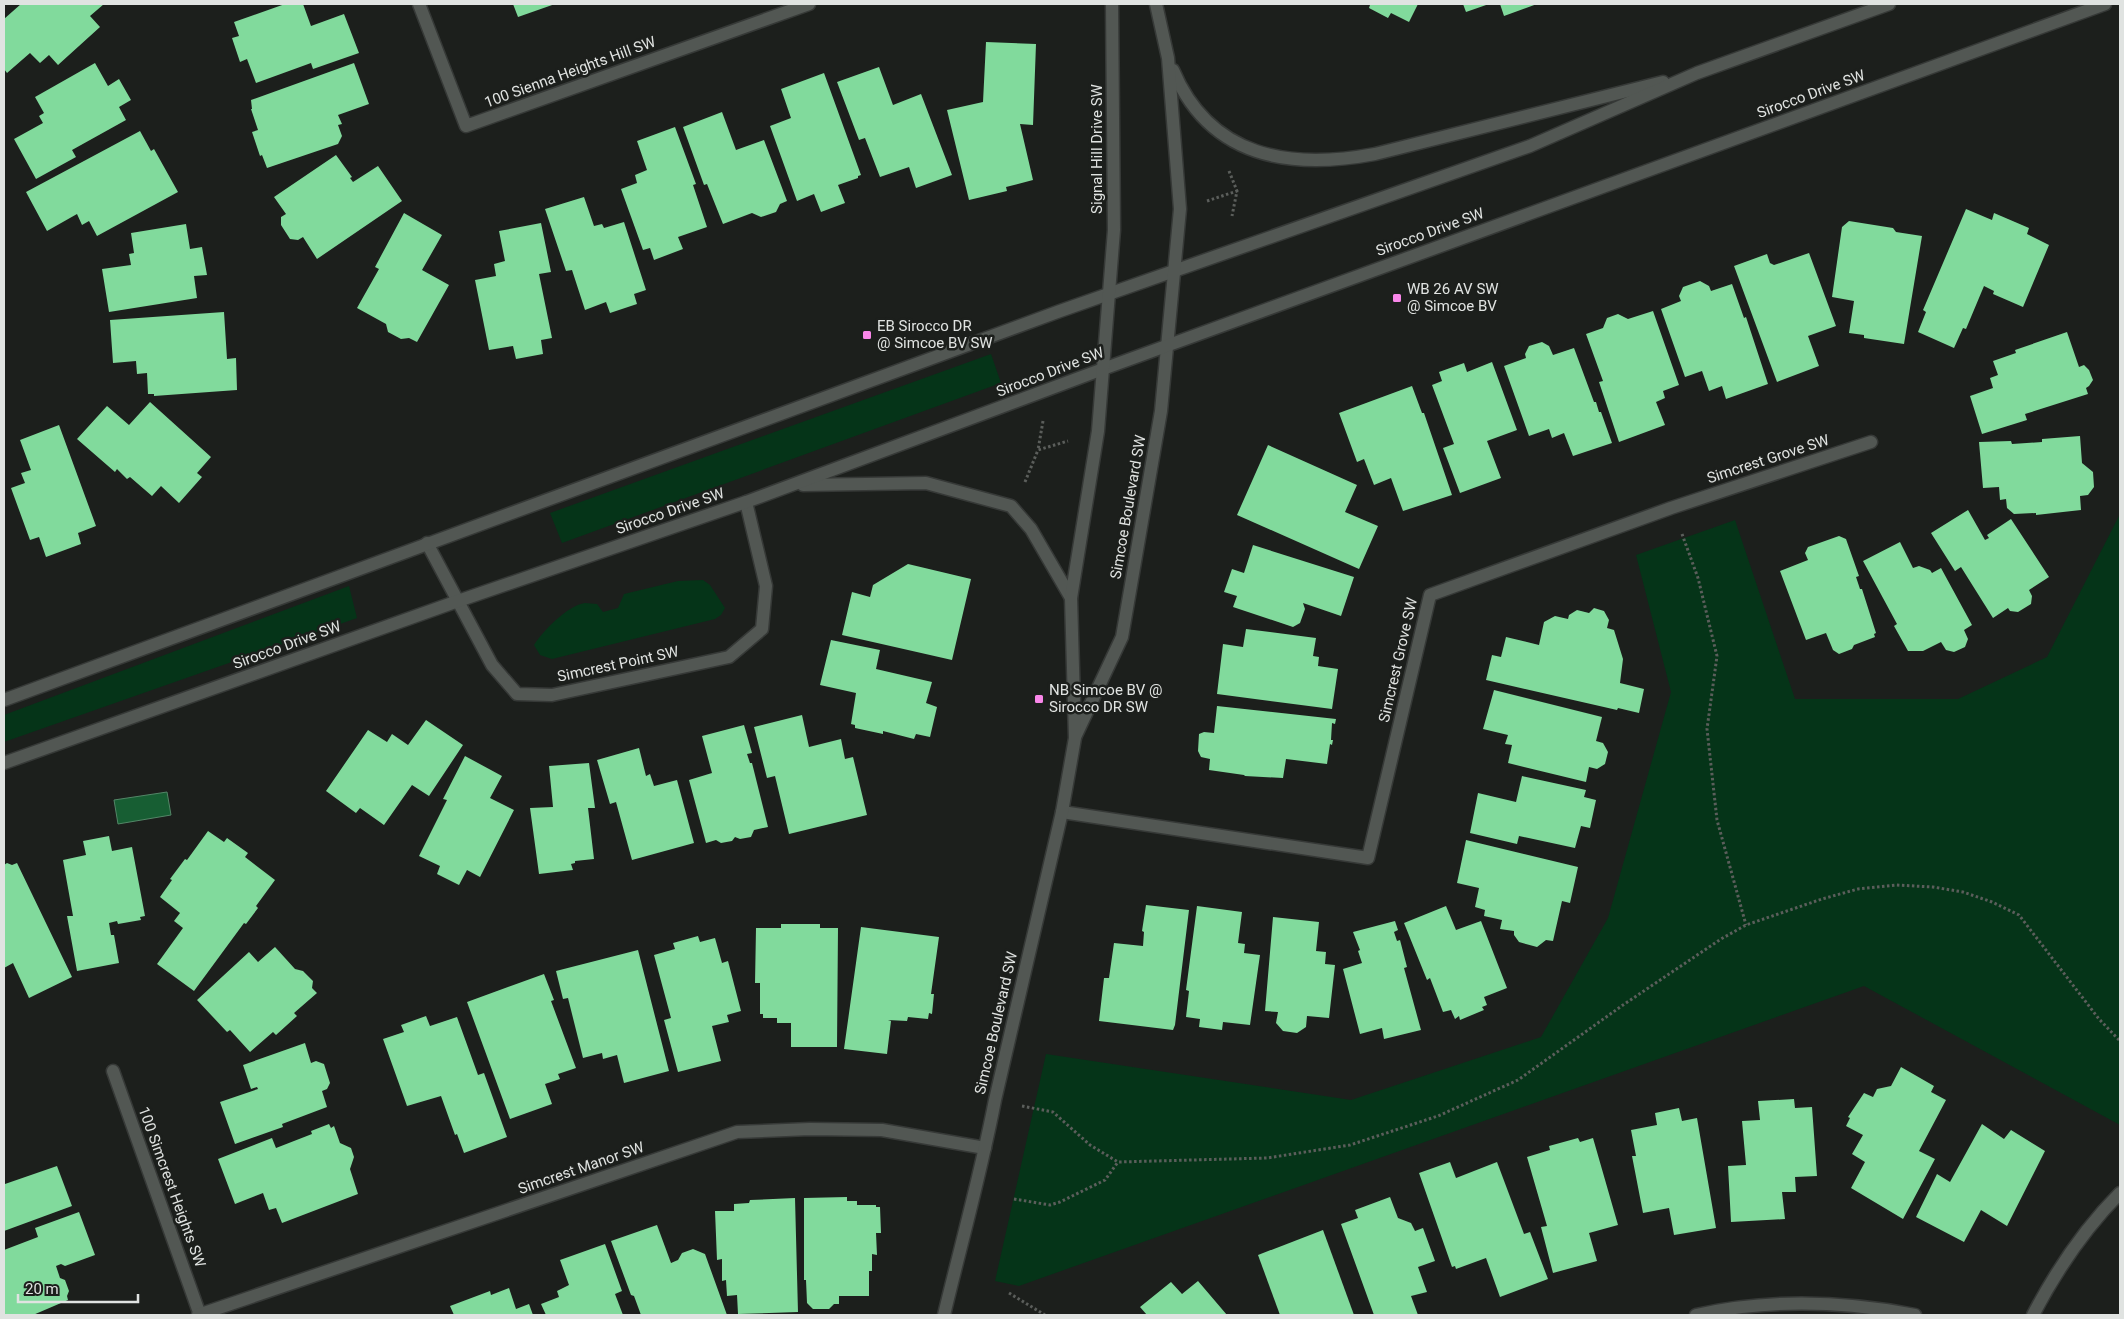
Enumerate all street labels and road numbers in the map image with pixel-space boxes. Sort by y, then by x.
street label: 100 Sienna Heights Hill SW [482,33,658,111]
street label: Sirocco Drive SW [1755,66,1867,122]
street label: Signal Hill Drive SW [1088,84,1106,214]
street label: Sirocco Drive SW [1374,204,1486,260]
street label: Sirocco Drive SW [994,343,1106,401]
street label: Simcrest Grove SW [1705,431,1831,487]
street label: Simcoe Boulevard SW [1106,433,1150,581]
street label: Sirocco Drive SW [613,484,727,538]
street label: Simcrest Grove SW [1375,596,1421,724]
street label: Sirocco Drive SW [231,617,343,673]
street label: Simcrest Point SW [556,642,680,686]
street label: Simcoe Boulevard SW [971,950,1021,1096]
street label: 100 Simcrest Heights SW [135,1104,209,1270]
street label: Simcrest Manor SW [516,1138,646,1198]

